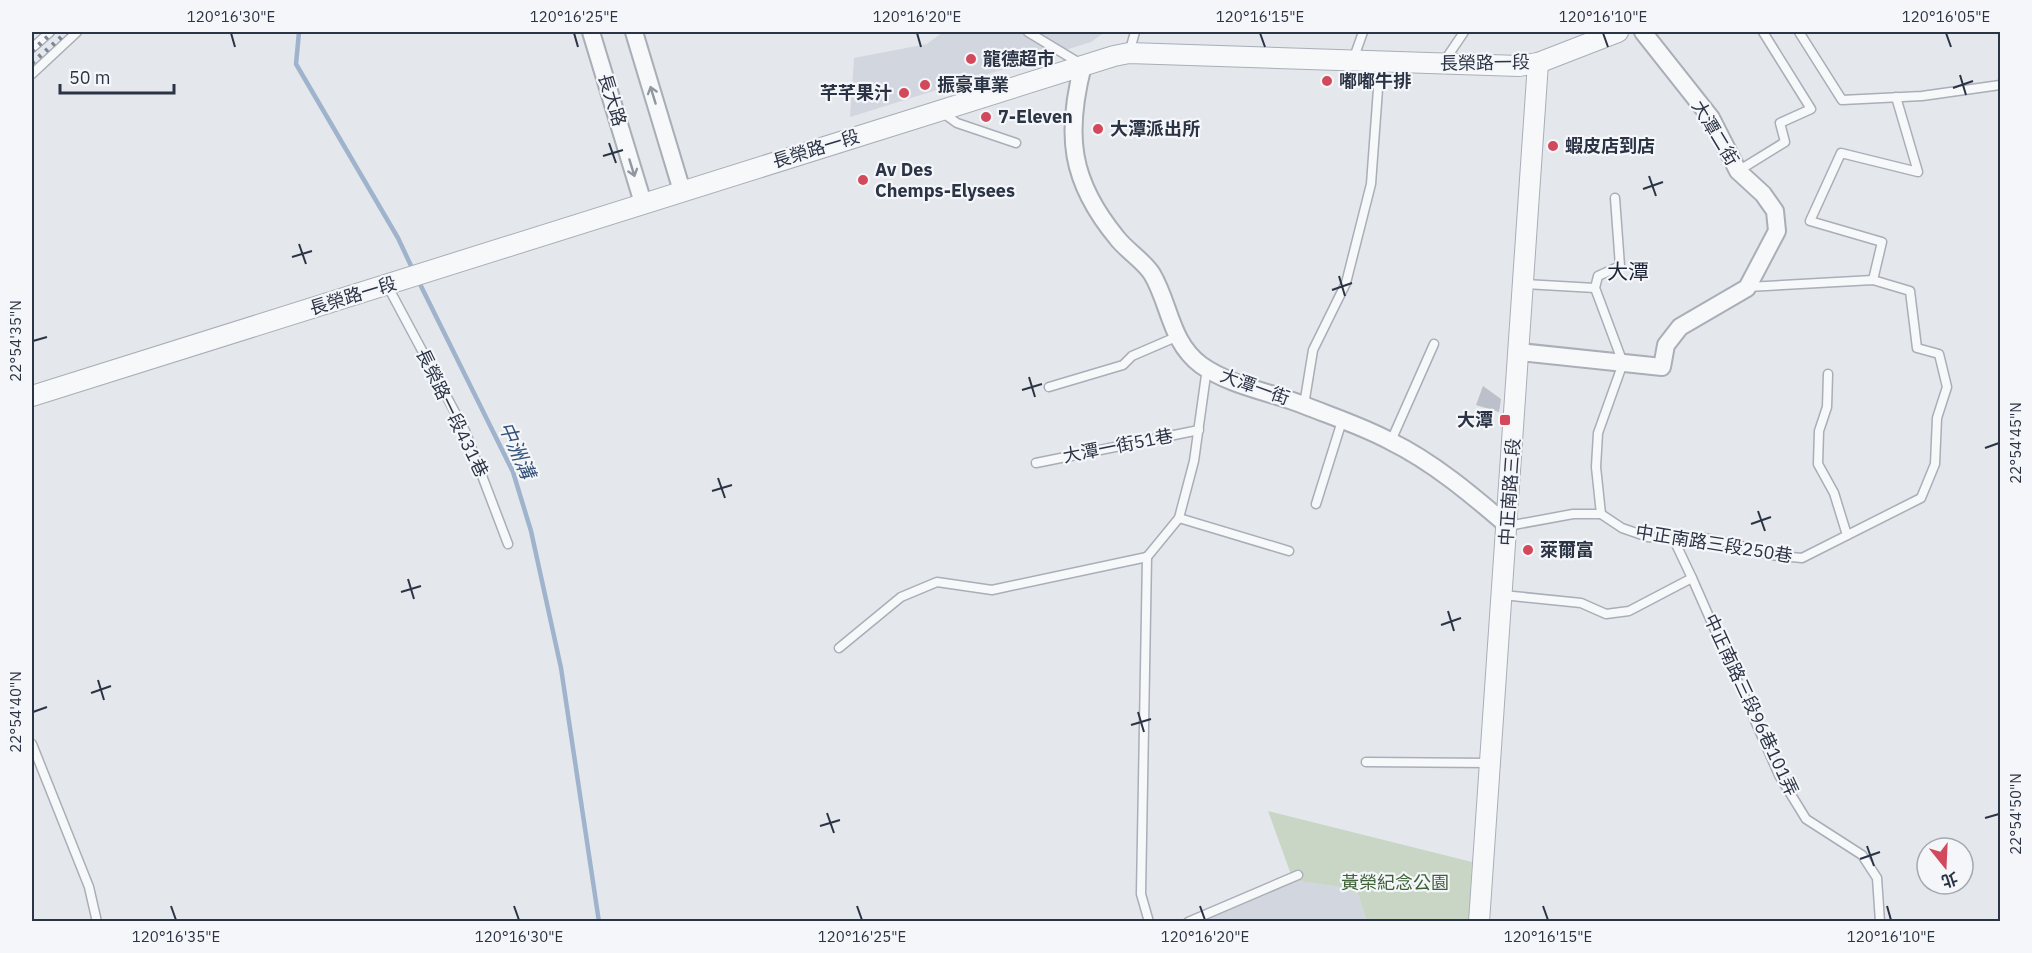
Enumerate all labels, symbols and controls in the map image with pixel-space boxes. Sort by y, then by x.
text: 120°16'30"E [187,7,275,26]
text: 120°16'25"E [530,7,618,26]
text: 120°16'20"E [873,7,961,26]
text: 120°16'15"E [1216,7,1304,26]
text: 120°16'10"E [1559,7,1647,26]
text: 120°16'05"E [1902,7,1990,26]
place label: 龍德超市 [983,47,1055,70]
street label: 長榮路一段 [1440,50,1530,75]
marker: 龍德超市 [964,52,978,66]
scale bar [60,57,174,95]
text: 50 m [69,66,111,89]
place label: 嘟嘟牛排 [1339,69,1411,92]
street label: 長大路 [594,71,631,129]
place label: 振豪車業 [937,73,1009,96]
marker: 嘟嘟牛排 [1320,74,1334,88]
marker: 振豪車業 [918,78,932,92]
place label: 芊芊果汁 [820,81,892,104]
one-way arrow [647,86,658,105]
marker: 芊芊果汁 [897,86,911,100]
street label: 大潭二街 [1687,96,1744,170]
place label: 7-Eleven [998,105,1073,128]
marker: 7-Eleven [979,110,993,124]
place label: 大潭派出所 [1110,117,1200,140]
marker: 大潭派出所 [1091,122,1105,136]
street label: 長榮路一段 [769,124,862,173]
place label: 蝦皮店到店 [1565,134,1655,157]
marker: 蝦皮店到店 [1546,139,1560,153]
one-way arrow [627,158,638,177]
place label: Av Des Chemps-Elysees [875,158,1015,202]
marker: Av Des Chemps-Elysees [856,173,870,187]
district label: 大潭 [1607,257,1649,285]
street label: 長榮路一段 [306,271,399,320]
text: 22°54'35"N [6,300,25,382]
street label: 長榮路一段431巷 [411,345,494,481]
street label: 大潭一街 [1217,363,1293,410]
text: 22°54'45"N [2006,402,2025,484]
place label: 大潭 [1457,408,1493,431]
marker: 大潭 [1498,413,1512,427]
water label: 中洲溝 [493,417,543,485]
street label: 大潭一街51巷 [1061,424,1175,467]
street label: 中正南路三段 [1494,437,1525,547]
street label: 中正南路三段250巷 [1634,520,1794,567]
place label: 萊爾富 [1540,538,1594,561]
marker: 萊爾富 [1521,543,1535,557]
street label: 中正南路三段96巷101弄 [1699,610,1804,799]
text: 22°54'40"N [6,671,25,753]
text: 22°54'50"N [2006,773,2025,855]
north arrow [1915,836,1975,896]
text: 北 [1939,868,1960,892]
park label: 黃榮紀念公園 [1341,871,1449,894]
text: 120°16'35"E [132,927,220,946]
text: 120°16'30"E [475,927,563,946]
text: 120°16'25"E [818,927,906,946]
text: 120°16'20"E [1161,927,1249,946]
text: 120°16'15"E [1504,927,1592,946]
text: 120°16'10"E [1847,927,1935,946]

